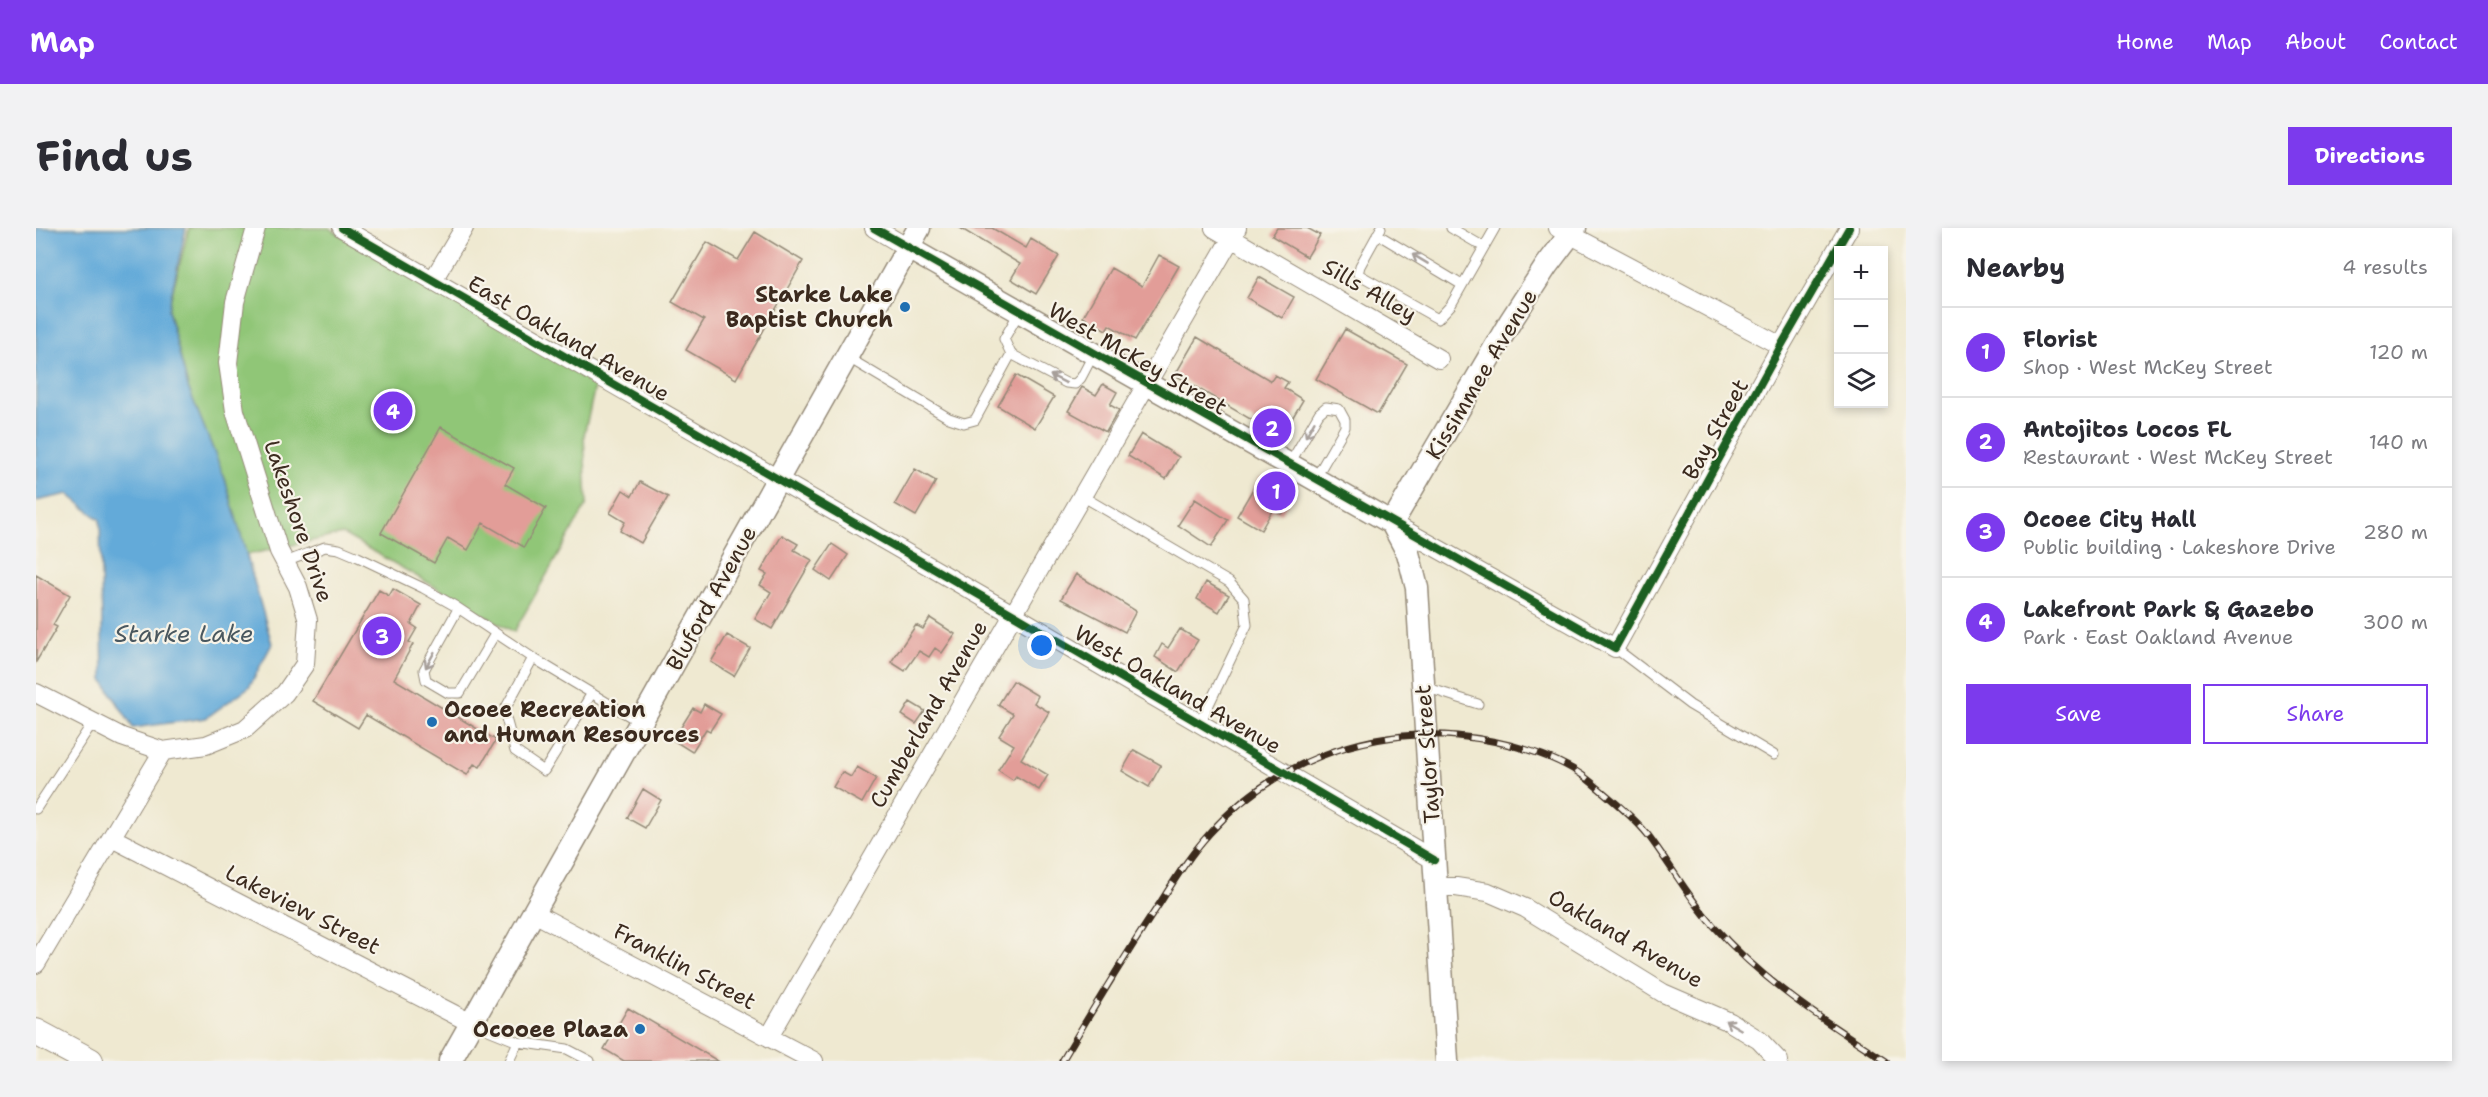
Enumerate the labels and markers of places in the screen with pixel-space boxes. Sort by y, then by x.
place label: Starke Lake Baptist Church [726,280,893,334]
marker: Starke Lake Baptist Church [898,300,912,314]
pin: 4 [374,388,412,434]
pin: 2 [1252,406,1292,450]
pin: 1 [1256,468,1296,514]
pin: 3 [362,614,402,658]
place label: Ocoee Recreation and Human Resources [444,695,699,749]
marker: Ocoee Recreation and Human Resources [425,715,439,729]
place label: Ocooee Plaza [473,1015,628,1044]
marker: Ocooee Plaza [633,1022,647,1036]

